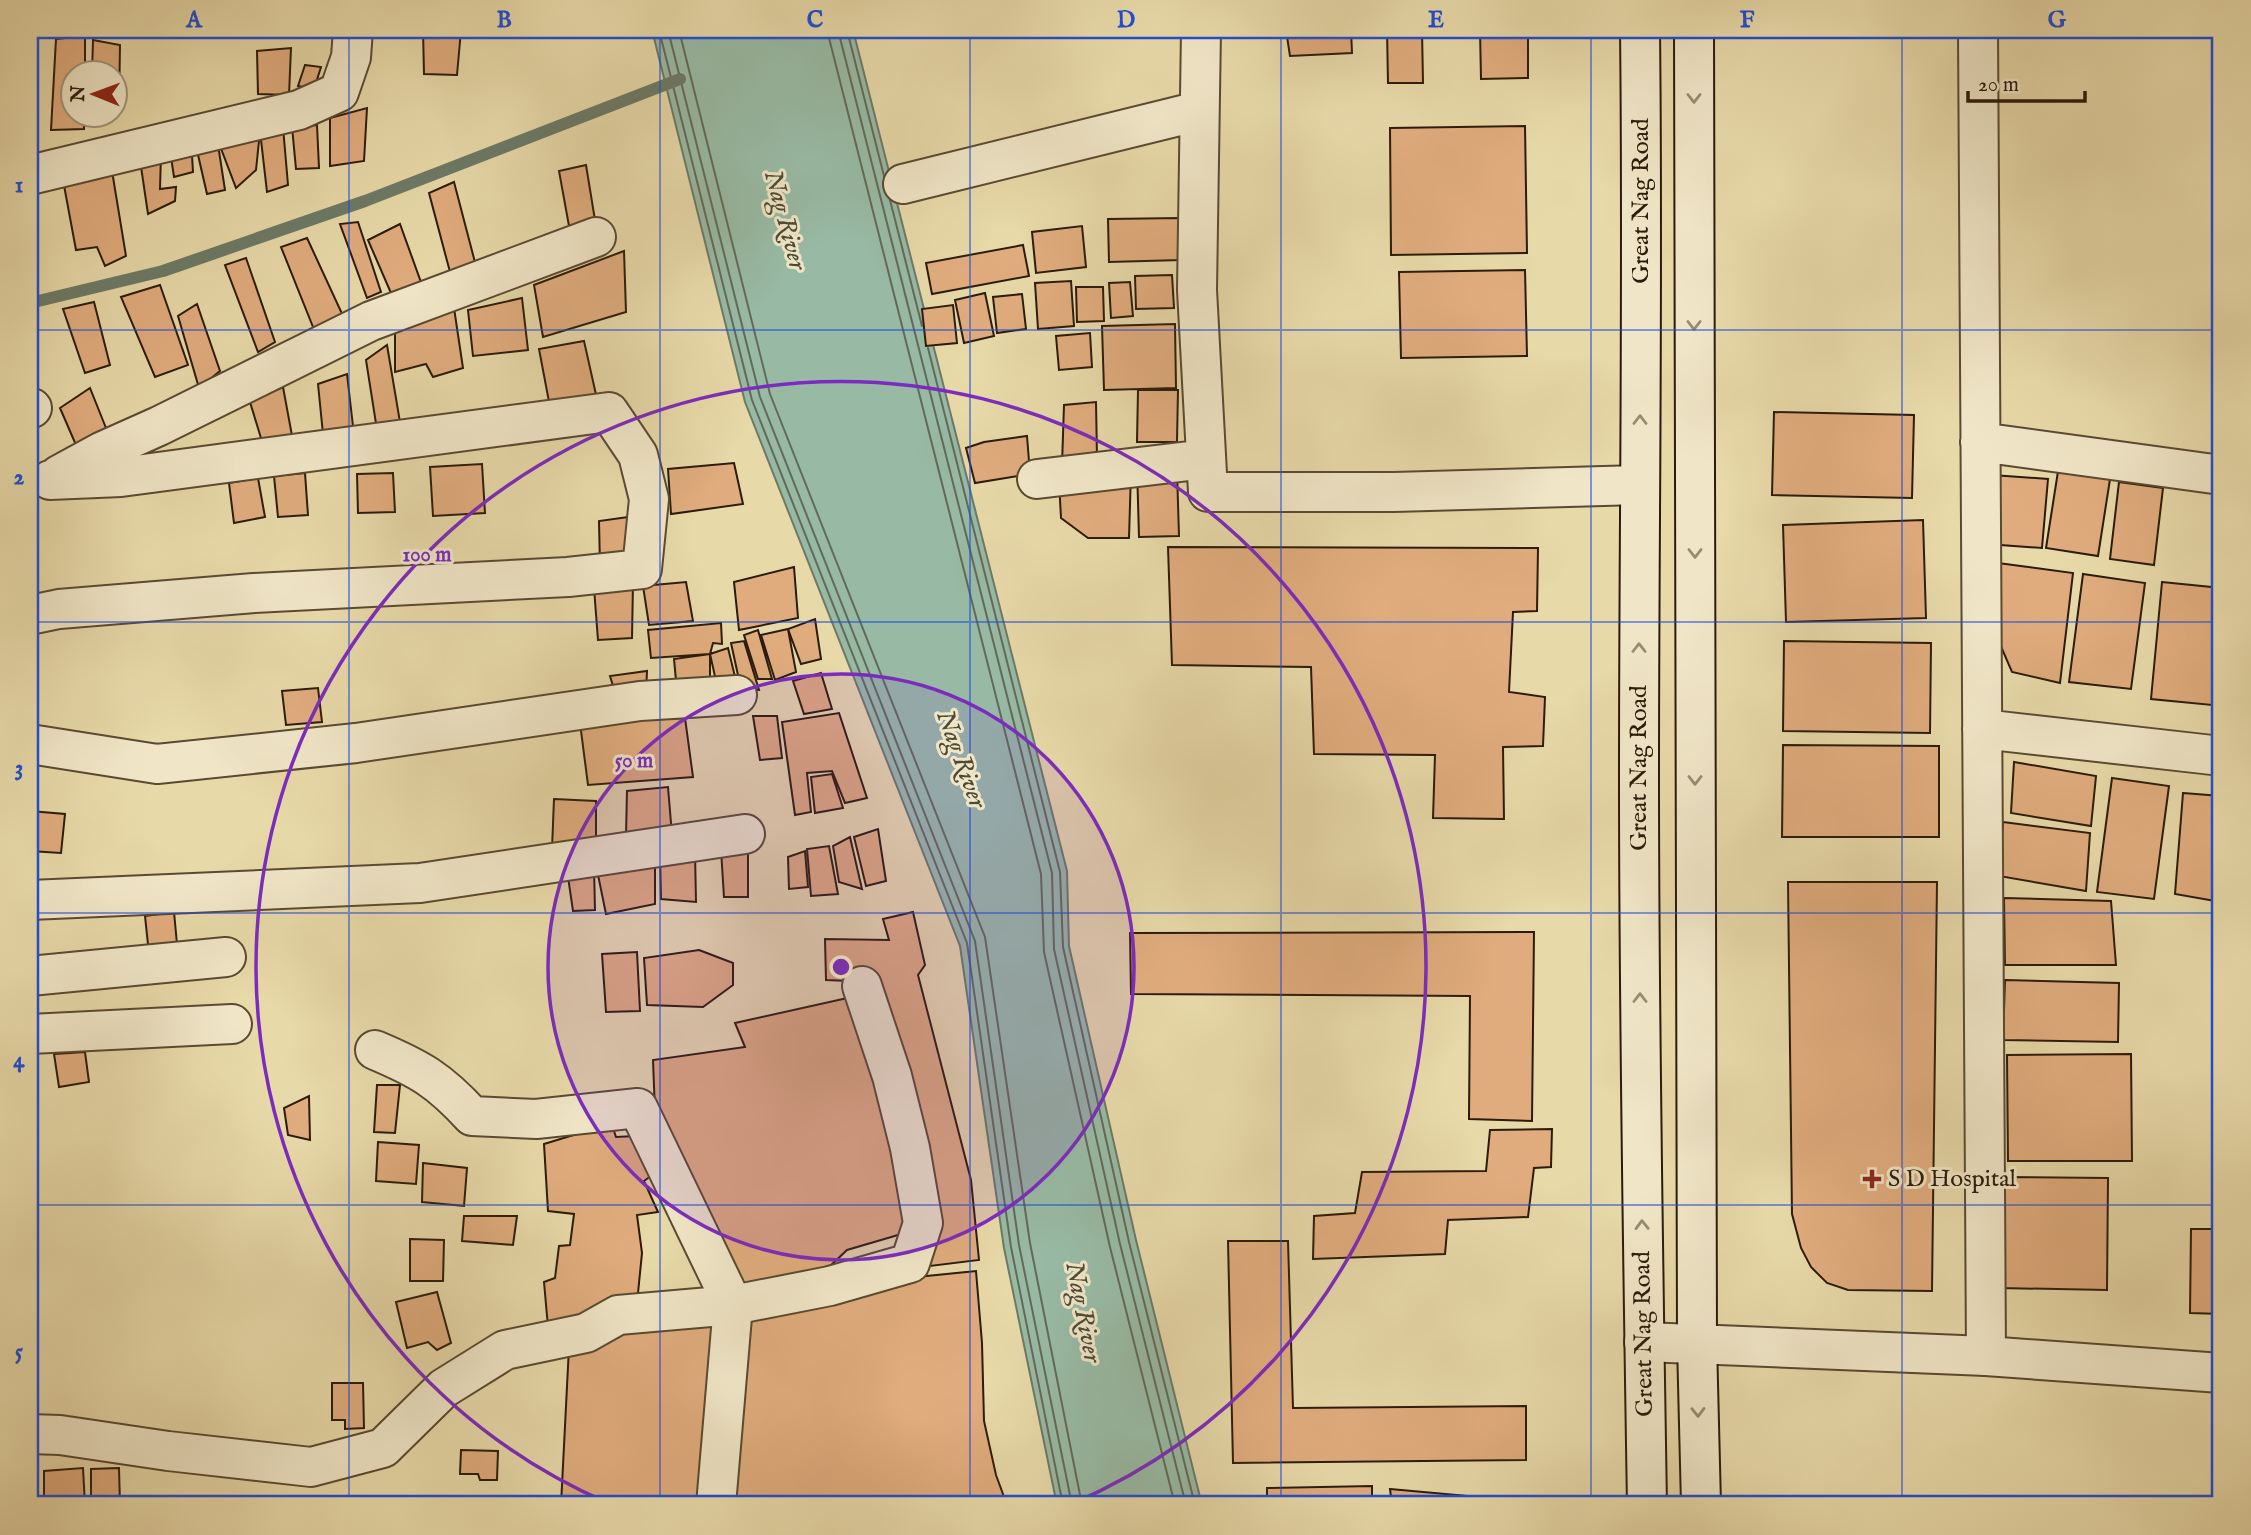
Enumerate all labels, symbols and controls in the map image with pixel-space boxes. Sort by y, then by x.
text: A [185,6,203,35]
text: B [496,6,512,35]
text: C [807,6,824,35]
text: D [1117,6,1135,35]
text: E [1428,6,1444,35]
text: F [1740,6,1755,35]
text: G [2048,6,2067,35]
north arrow [60,60,130,130]
scale bar [1968,60,2085,104]
text: 20 m [1978,72,2019,99]
text: N [67,85,91,103]
one-way arrow [1686,93,1702,104]
street label: Great Nag Road [1626,118,1657,284]
water label: Nag River [755,166,814,275]
text: 1 [15,171,23,200]
one-way arrow [1686,321,1702,331]
one-way arrow [1632,414,1648,425]
text: 2 [14,463,25,492]
text: 100 m [402,542,452,569]
one-way arrow [1687,548,1703,559]
one-way arrow [1631,642,1647,652]
street label: Great Nag Road [1624,685,1655,851]
water label: Nag River [927,705,994,814]
text: 50 m [615,748,654,775]
text: 3 [15,754,23,783]
one-way arrow [1687,776,1703,786]
centre of rings [829,955,853,979]
one-way arrow [1632,992,1648,1002]
text: 4 [13,1046,25,1075]
place label: S D Hospital [1888,1164,2017,1195]
marker: S D Hospital [1862,1169,1882,1189]
one-way arrow [1634,1219,1650,1230]
street label: Great Nag Road [1627,1251,1661,1417]
water label: Nag River [1056,1259,1109,1367]
text: 5 [15,1338,24,1367]
one-way arrow [1691,1406,1706,1417]

